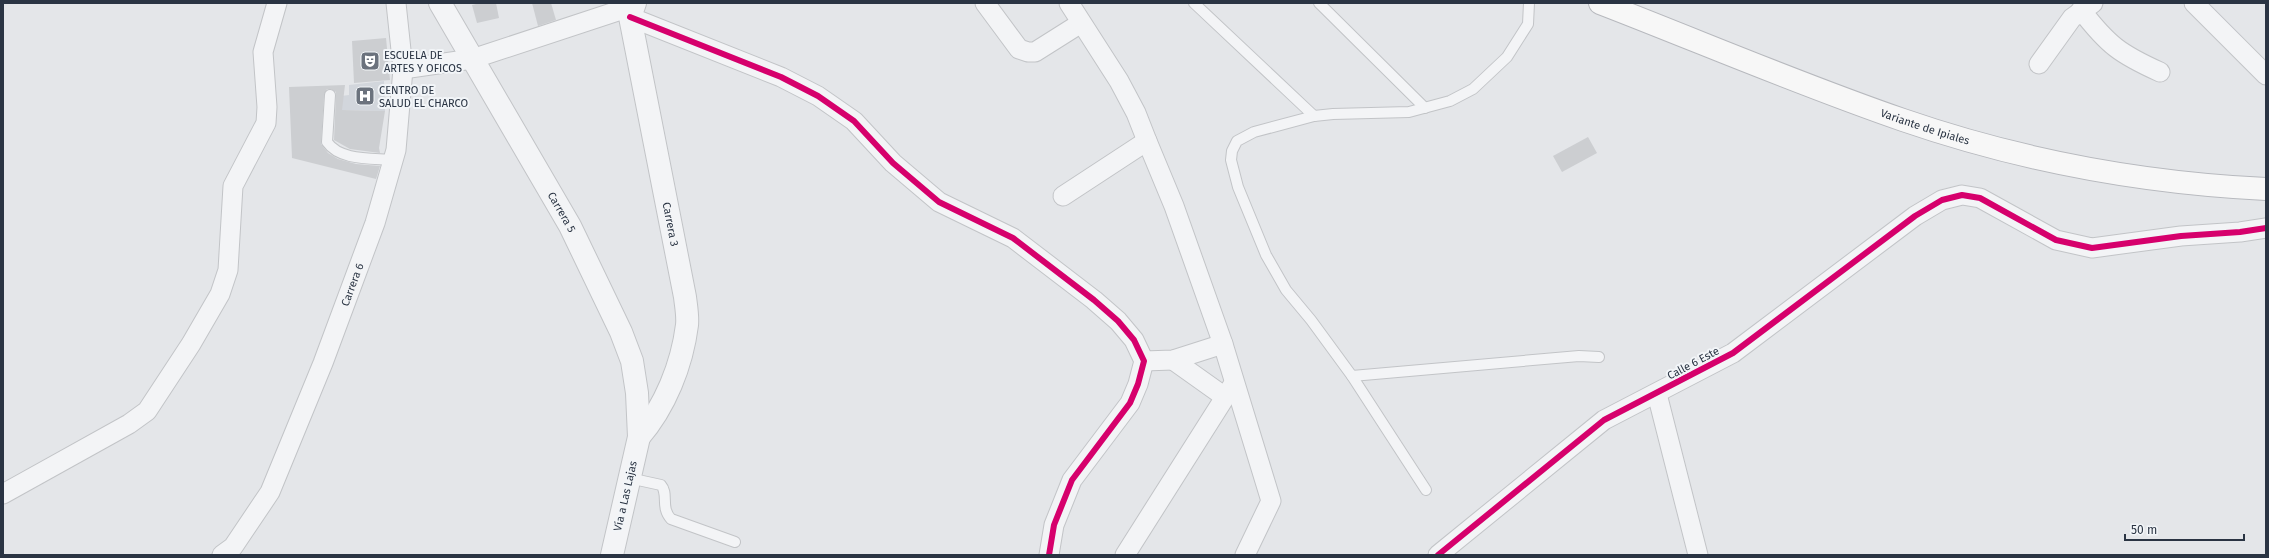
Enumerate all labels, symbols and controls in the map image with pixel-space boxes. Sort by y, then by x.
place label: ESCUELA DE ARTES Y OFICOS [384,49,462,75]
theatre icon: ESCUELA DE ARTES Y OFICOS [359,50,381,72]
place label: CENTRO DE SALUD EL CHARCO [379,84,468,110]
hospital icon: CENTRO DE SALUD EL CHARCO [354,85,376,107]
street label: Variante de Ipiales [1879,107,1971,148]
street label: Carrera 5 [545,190,578,235]
street label: Carrera 3 [660,201,681,247]
street label: Carrera 6 [339,261,367,308]
street label: Calle 6 Este [1665,344,1721,383]
street label: Vía a Las Lajas [611,460,640,533]
scale bar [2125,516,2244,542]
text: 50 m [2131,523,2157,537]

